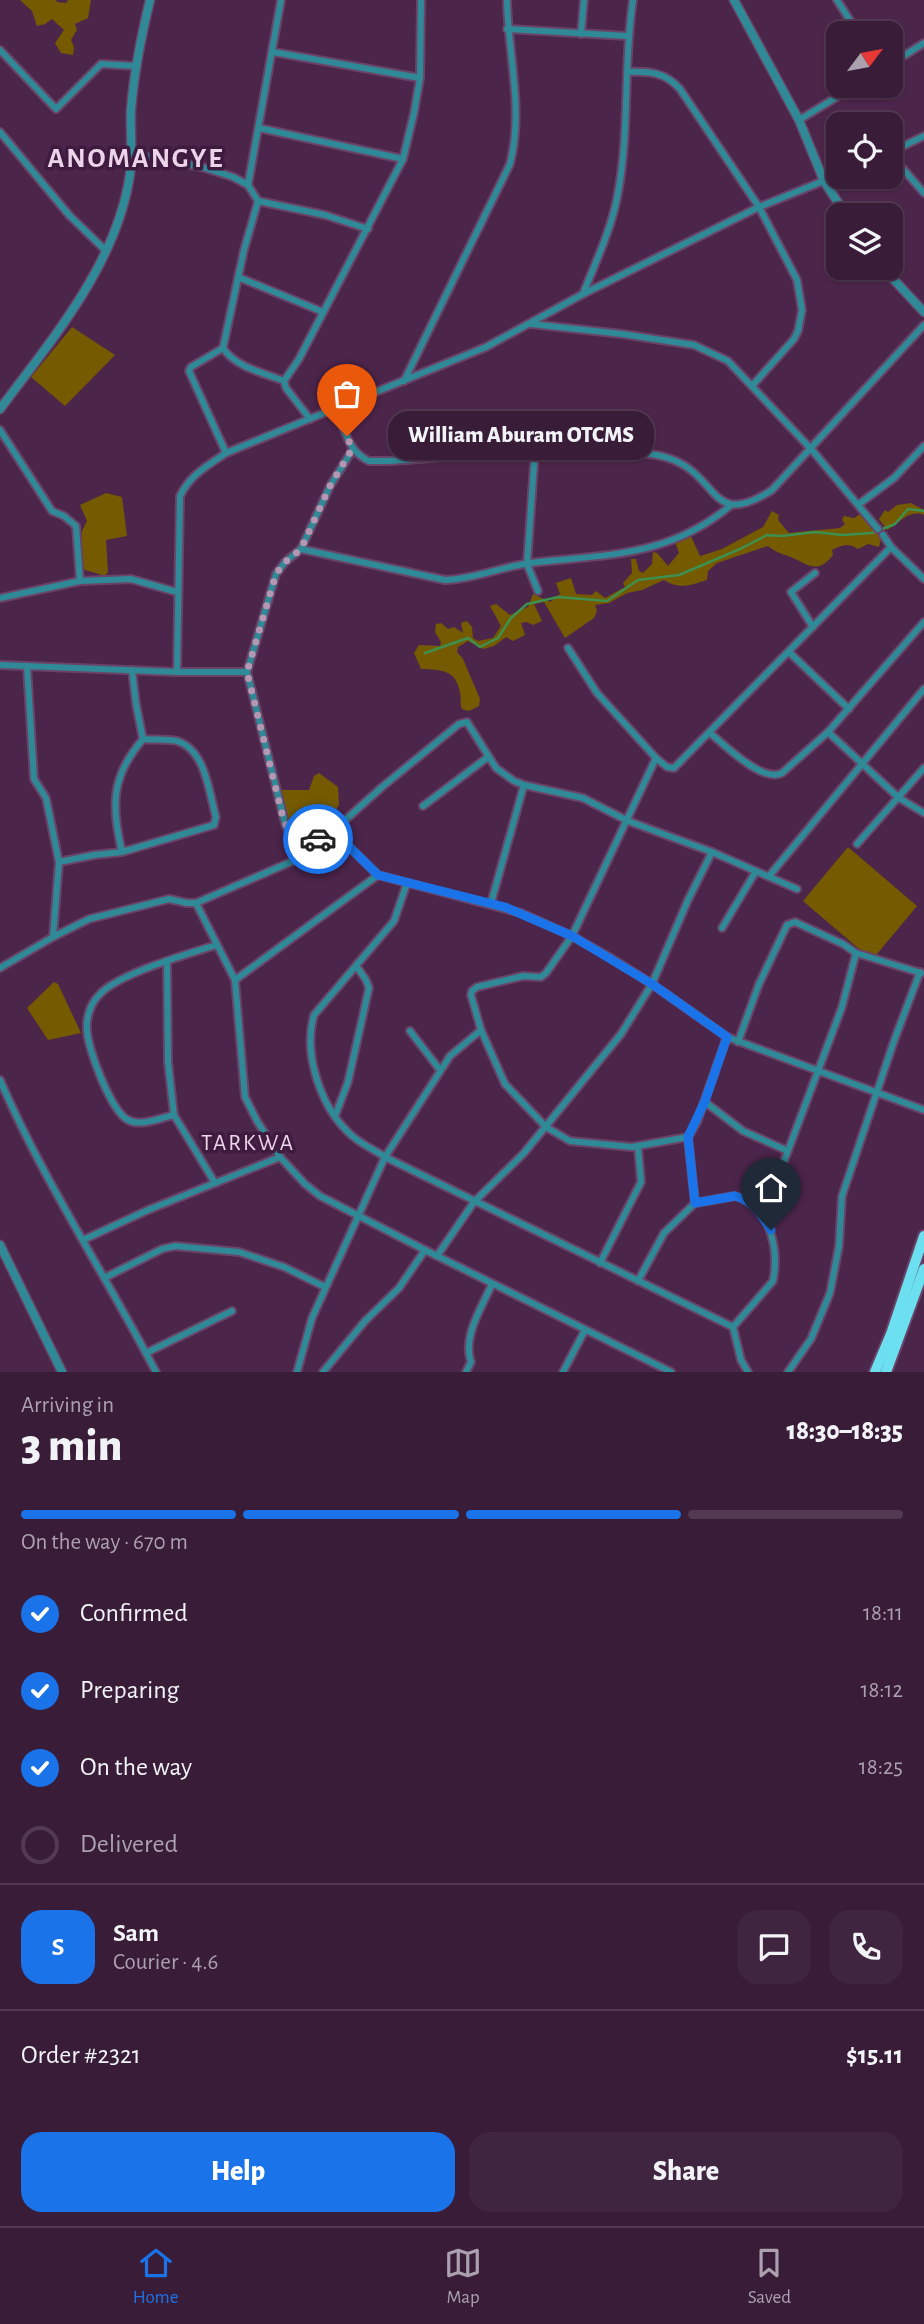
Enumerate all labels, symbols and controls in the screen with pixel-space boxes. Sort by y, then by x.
north arrow [826,21,903,98]
map controls [826,21,903,280]
button: locate [826,112,903,189]
district label: ANOMANGYE [48,145,224,173]
button: layers [826,203,903,280]
pin [317,364,377,436]
icon: bag [328,375,366,413]
callout: William Aburam OTCMS [389,412,655,460]
text: William Aburam OTCMS [408,424,634,447]
courier [283,804,353,874]
icon: car [299,820,337,858]
district label: TARKWA [201,1132,295,1155]
pin [741,1158,801,1230]
icon: home [752,1169,790,1207]
text: Arriving in [21,1394,114,1417]
text: 18:30–18:35 [786,1418,903,1444]
text: 3 min [21,1423,122,1469]
text: On the way · 670 m [21,1531,188,1554]
icon: check [21,1595,59,1633]
text: Confirmed [80,1600,188,1626]
text: 18:11 [863,1602,903,1625]
icon: check [21,1672,59,1710]
text: Preparing [80,1677,179,1703]
text: 18:12 [861,1679,903,1702]
icon: check [21,1749,59,1787]
text: On the way [80,1754,192,1780]
text: 18:25 [859,1756,903,1779]
text: Delivered [80,1831,178,1857]
button: chat [737,1910,811,1984]
button: phone [829,1910,903,1984]
text: Sam [113,1920,159,1946]
text: S [52,1934,64,1960]
text: Courier · 4.6 [113,1951,218,1974]
text: Order #2321 [21,2042,141,2068]
text: $15.11 [846,2042,903,2068]
button: Help [21,2132,455,2212]
button: Share [469,2132,903,2212]
tab: Home [133,2244,179,2309]
tab: Map [444,2244,482,2309]
tab: Saved [748,2244,791,2309]

